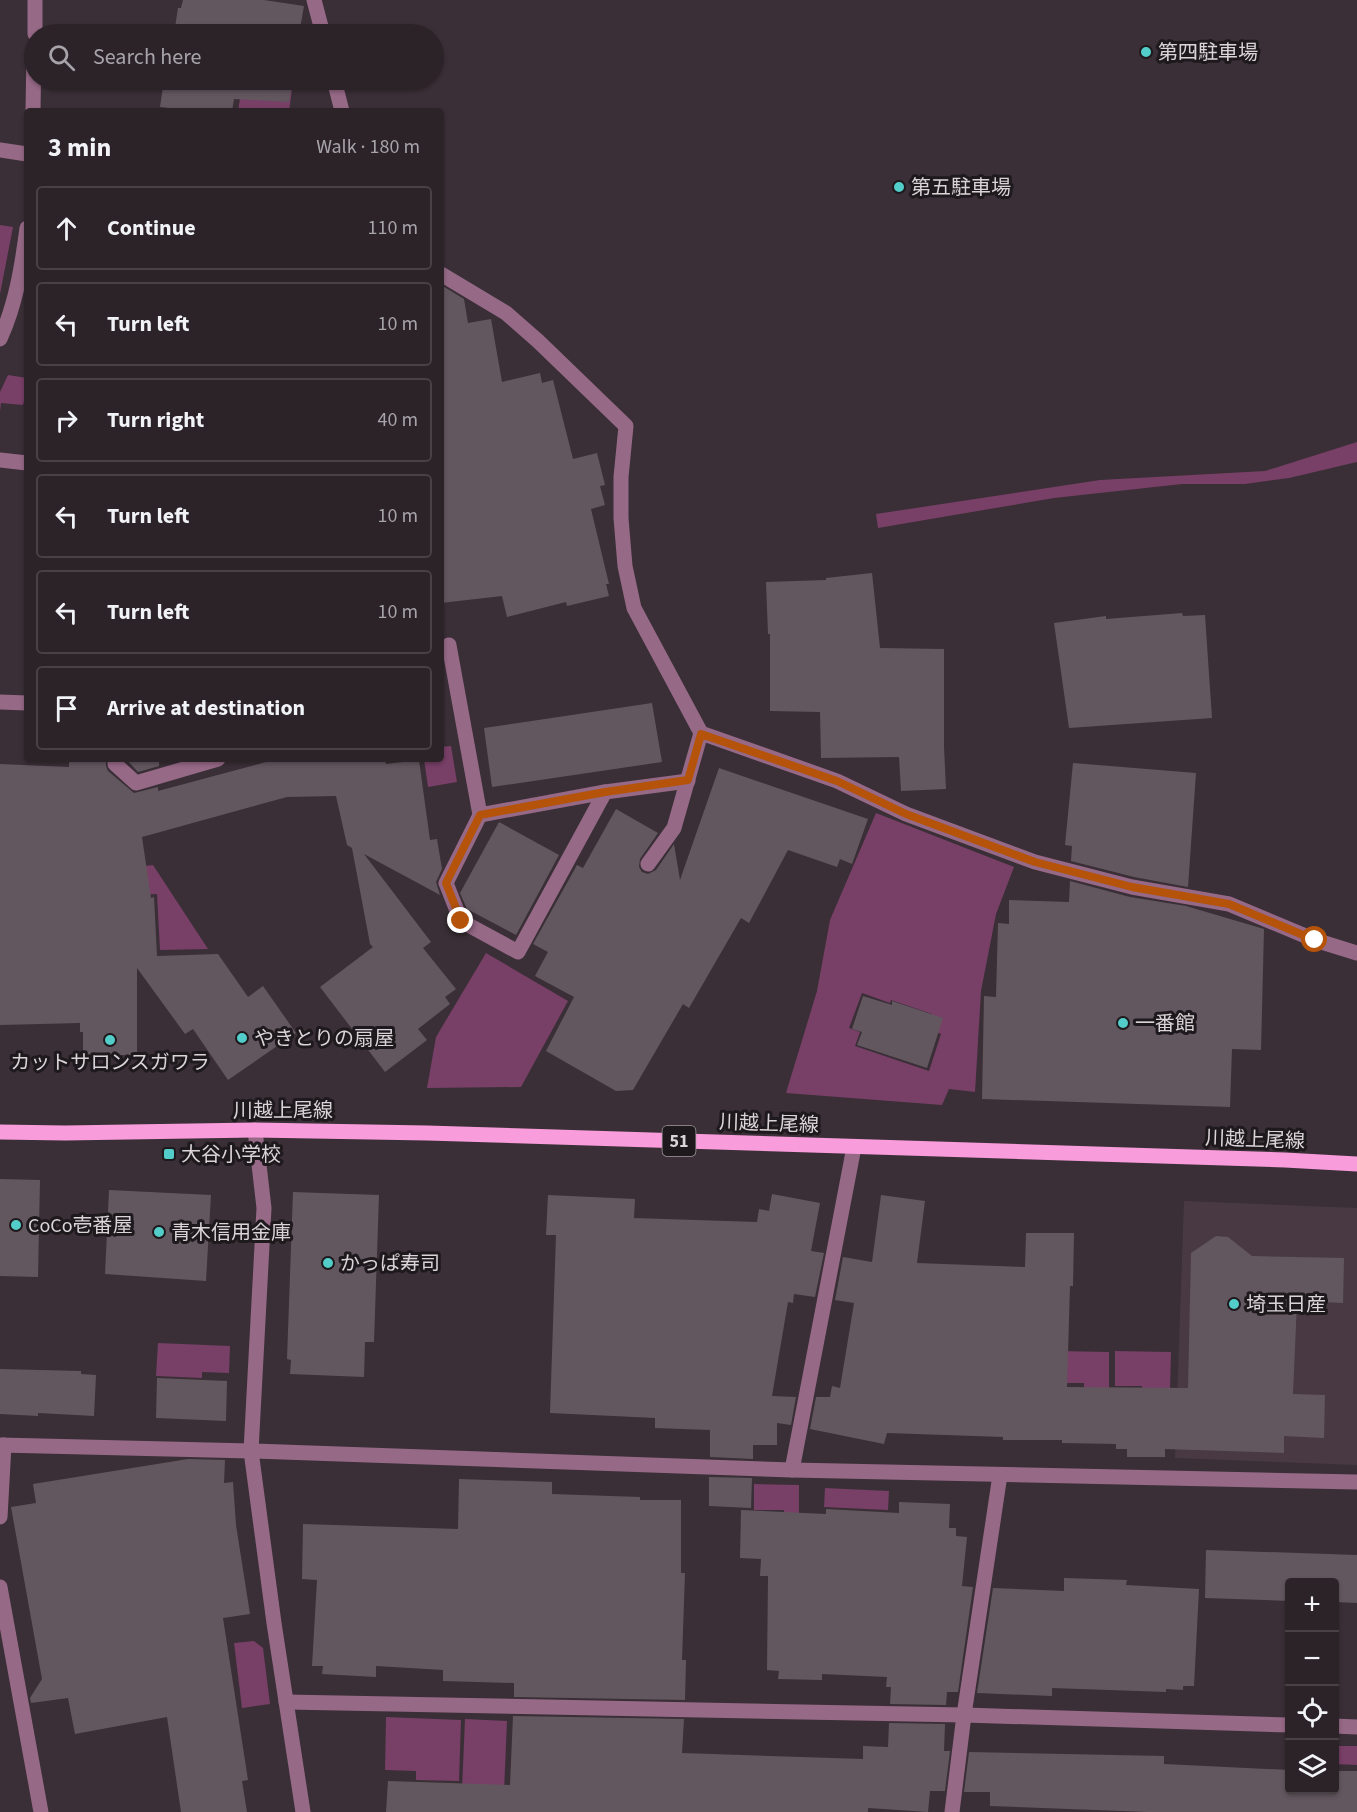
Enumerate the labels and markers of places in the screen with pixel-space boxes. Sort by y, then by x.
place label: 第四駐車場 [1158,39,1258,67]
marker: 第四駐車場 [1139,45,1153,59]
place label: 第五駐車場 [911,174,1011,202]
marker: 第五駐車場 [892,180,906,194]
place label: 一番館 [1135,1010,1195,1038]
marker: 一番館 [1116,1016,1130,1030]
place label: やきとりの扇屋 [254,1025,394,1053]
marker: やきとりの扇屋 [235,1031,249,1045]
marker: カットサロンスガワラ [103,1033,117,1047]
place label: カットサロンスガワラ [10,1049,210,1077]
place label: 大谷小学校 [181,1141,281,1169]
marker: 大谷小学校 [162,1147,176,1161]
place label: CoCo壱番屋 [28,1212,133,1240]
marker: CoCo壱番屋 [9,1218,23,1232]
place label: 青木信用金庫 [171,1219,291,1247]
marker: 青木信用金庫 [152,1225,166,1239]
place label: かっぱ寿司 [340,1250,440,1278]
marker: かっぱ寿司 [321,1256,335,1270]
place label: 埼玉日産 [1246,1291,1326,1319]
marker: 埼玉日産 [1227,1297,1241,1311]

